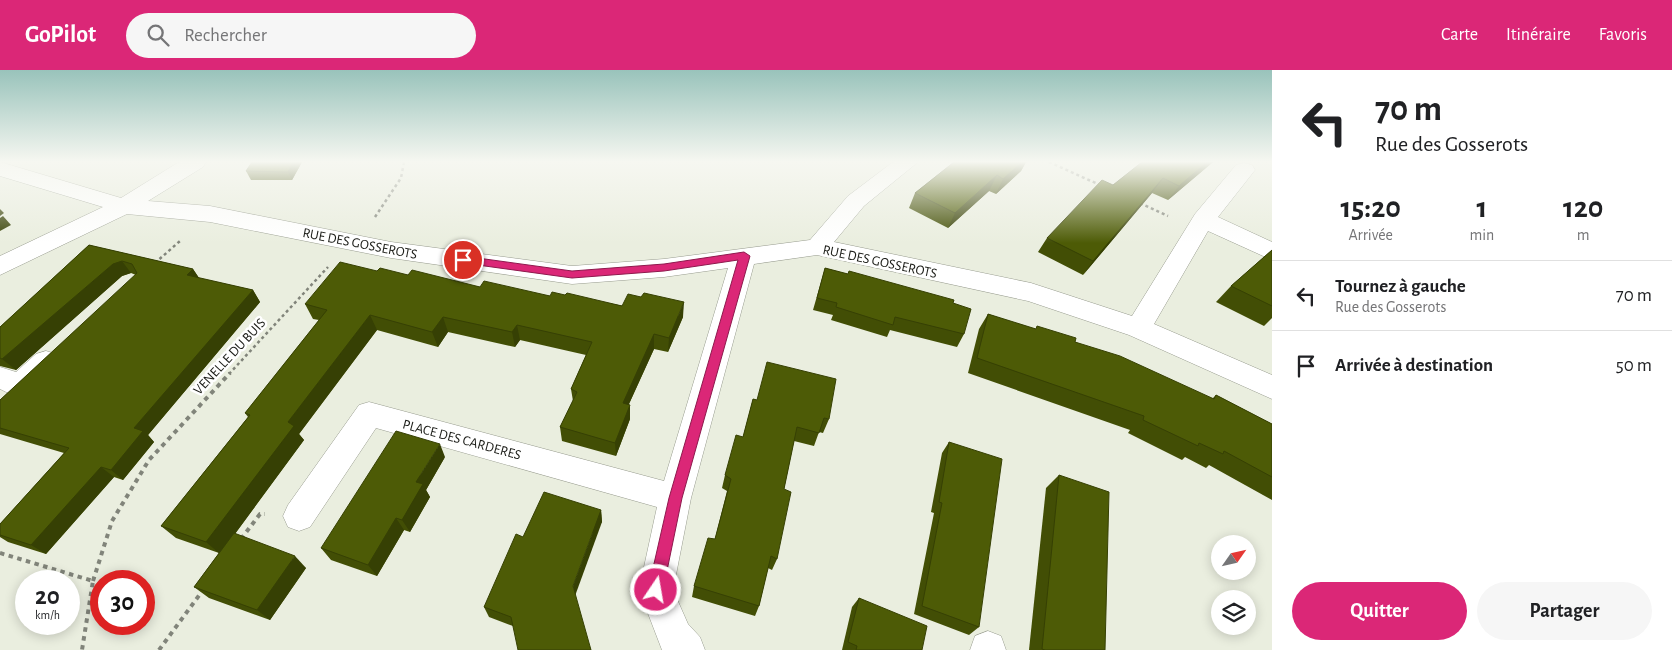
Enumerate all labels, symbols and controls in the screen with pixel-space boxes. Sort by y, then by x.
search box [126,13,476,58]
icon: search [144,21,172,49]
text: GoPilot [25,23,96,47]
text: Rechercher [184,26,267,45]
text: Carte [1441,26,1478,44]
text: Itinéraire [1506,26,1571,44]
text: Favoris [1599,26,1647,44]
icon: left [1292,90,1357,155]
text: 70 m [1375,92,1442,127]
text: Rue des Gosserots [1375,133,1528,155]
text: 15:20 [1341,193,1401,223]
text: 1 [1476,193,1487,223]
text: 120 [1563,193,1603,223]
street label: RUE DES GOSSEROTS [301,226,418,262]
text: Arrivée [1348,227,1393,243]
text: min [1469,227,1494,243]
text: m [1577,227,1590,243]
pin [442,239,484,281]
street label: RUE DES GOSSEROTS [821,243,938,281]
icon: arrive [449,246,477,274]
text: Tournez à gauche [1335,277,1466,296]
icon: left [1292,282,1320,310]
text: 70 m [1616,286,1652,305]
text: Rue des Gosserots [1335,299,1446,315]
street label: VENELLE DU BUIS [191,316,268,397]
icon: arrive [1292,352,1320,380]
text: Arrivée à destination [1335,356,1493,375]
text: 50 m [1616,356,1652,375]
street label: PLACE DES CARDERES [401,417,523,463]
north arrow [1211,535,1256,580]
map controls [1211,535,1256,635]
position arrow [629,563,681,615]
speed limit sign: 30 [90,570,155,635]
button: Quitter [1292,582,1467,640]
button: Partager [1477,582,1652,640]
text: 20 [35,584,60,609]
button: layers [1211,590,1256,635]
text: km/h [35,609,60,621]

